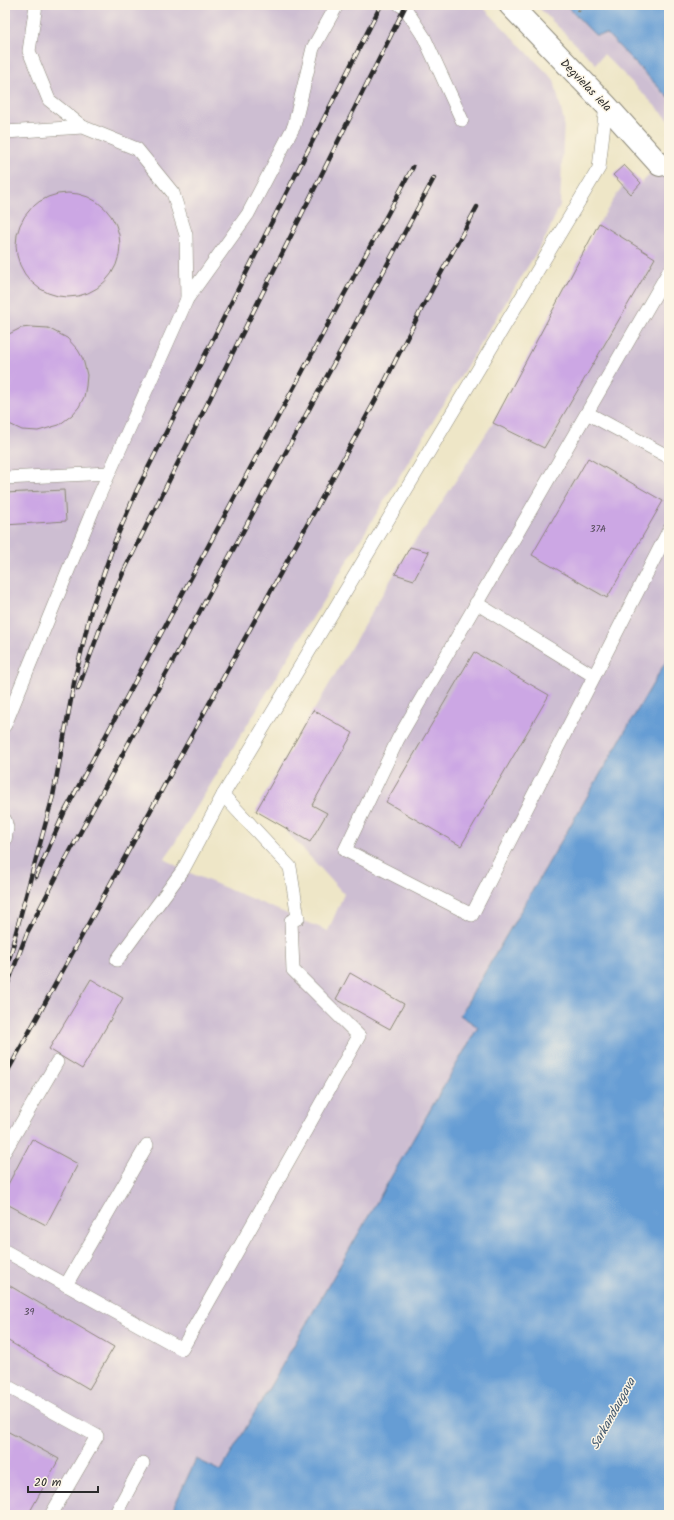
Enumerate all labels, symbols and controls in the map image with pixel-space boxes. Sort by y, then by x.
street label: Degvielas iela [555,54,616,116]
house number: 37A [590,521,606,537]
house number: 39 [24,1304,34,1320]
water label: Sarkandaugava [585,1373,642,1453]
scale bar [28,1468,98,1494]
text: 20 m [34,1473,62,1492]

